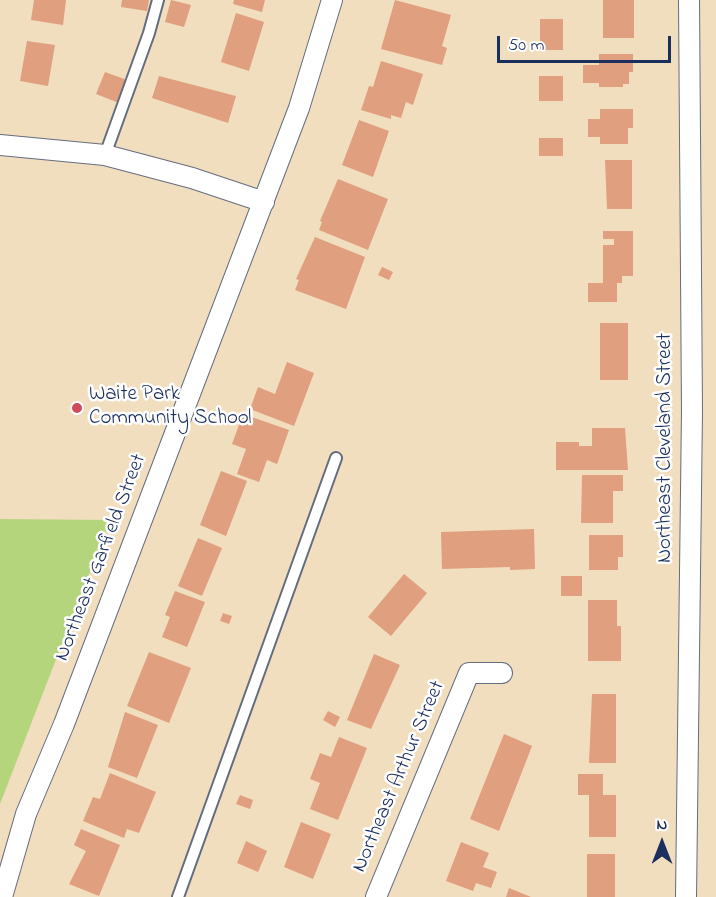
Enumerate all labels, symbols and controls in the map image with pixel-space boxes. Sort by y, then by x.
scale bar [500,24,674,62]
text: 50 m [508,33,545,59]
street label: Northeast Cleveland Street [654,333,680,563]
place label: Waite Park Community School [89,383,252,433]
marker: Waite Park Community School [70,401,84,415]
street label: Northeast Garfield Street [51,451,153,665]
street label: Northeast Arthur Street [348,678,452,876]
north arrow [632,813,692,873]
text: N [657,813,667,837]

